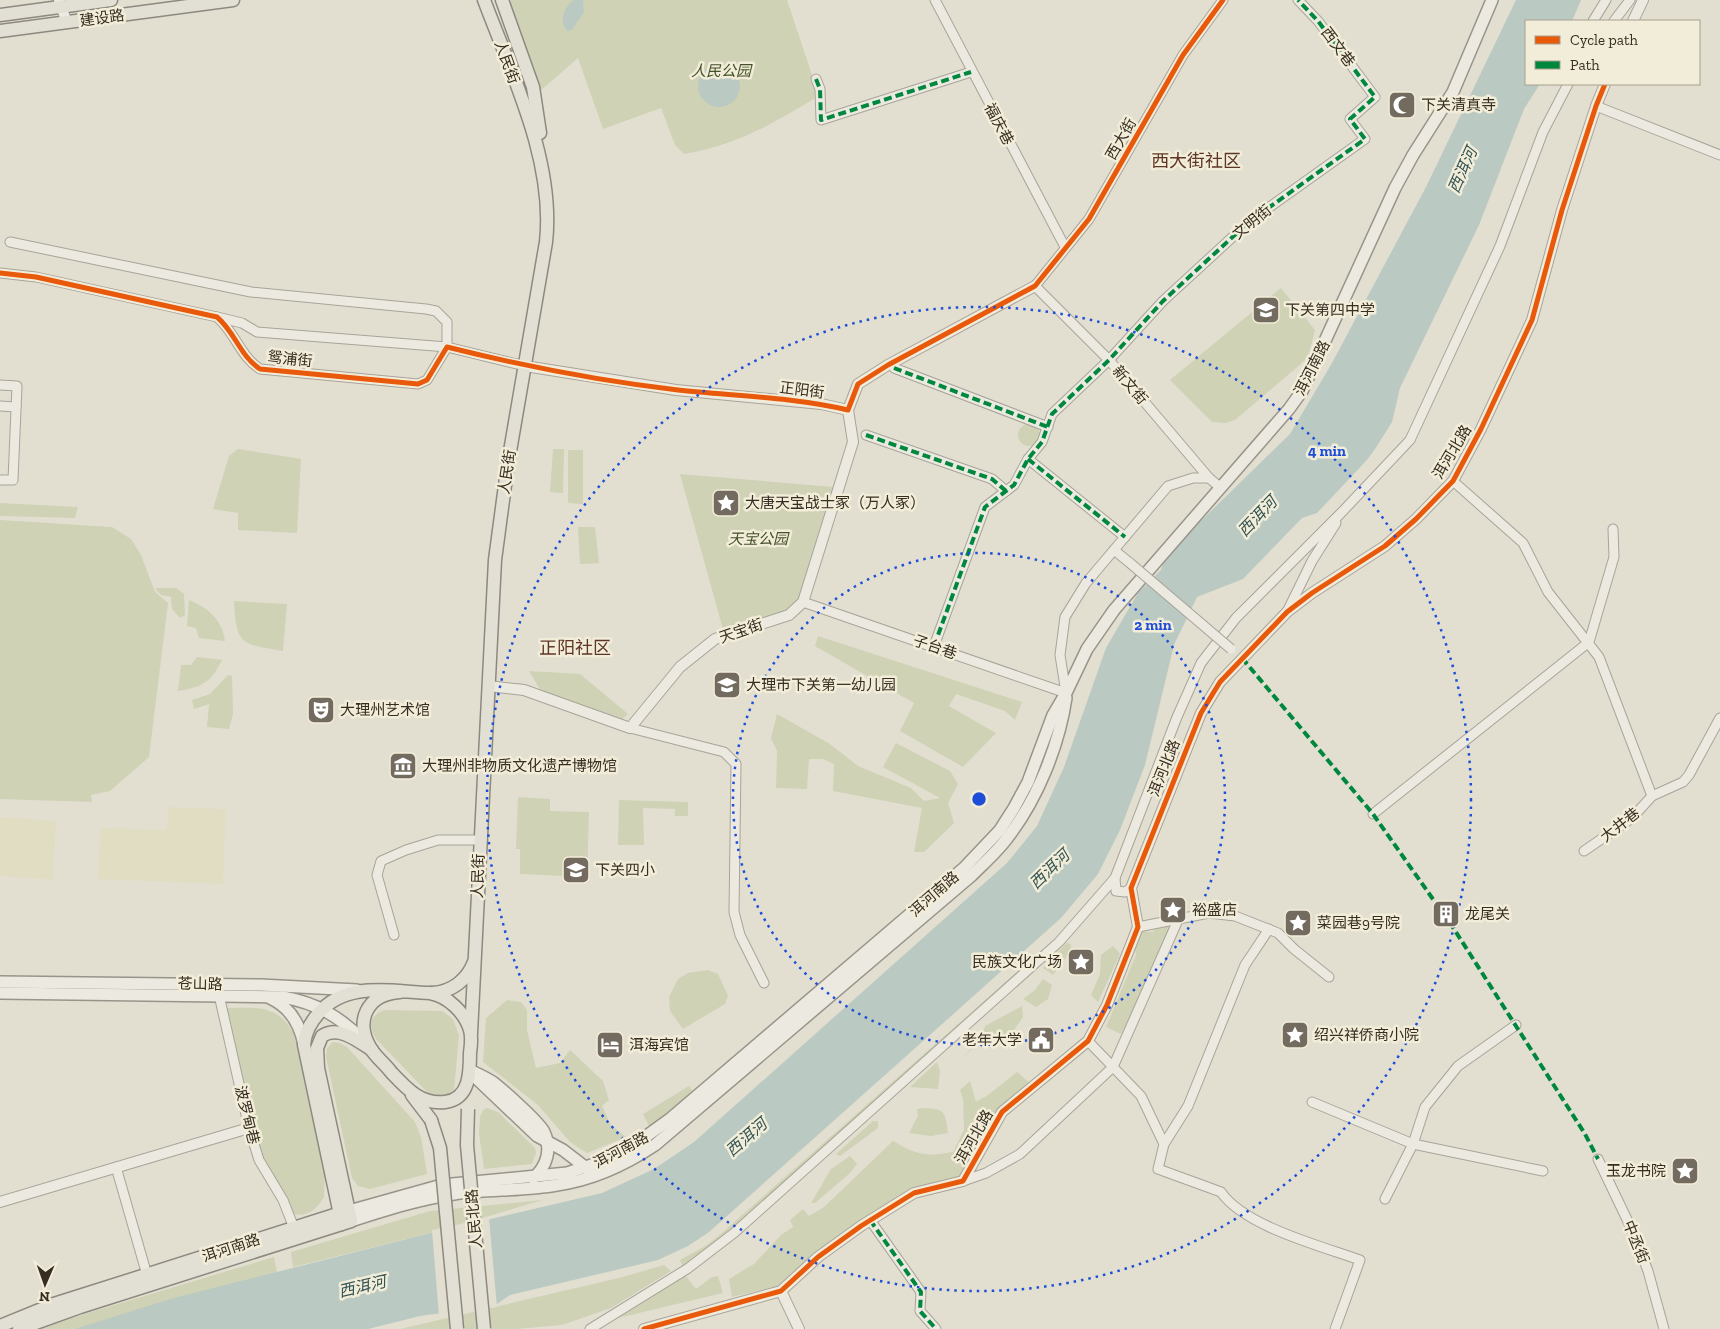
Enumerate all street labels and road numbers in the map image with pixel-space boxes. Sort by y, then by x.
street label: 建设路 [78,6,126,30]
street label: 西文巷 [1317,24,1359,70]
street label: 人民街 [491,38,523,86]
street label: 福庆巷 [980,100,1018,148]
street label: 西大街 [1102,115,1140,163]
street label: 文明街 [1229,201,1275,243]
street label: 洱河南路 [1290,337,1334,399]
street label: 鸳浦街 [267,348,313,370]
street label: 新文街 [1109,362,1151,408]
street label: 正阳街 [779,378,825,402]
street label: 洱河北路 [1429,422,1475,482]
street label: 人民街 [495,448,519,496]
street label: 天宝街 [717,615,765,647]
street label: 子台巷 [911,631,959,663]
street label: 洱河北路 [1144,737,1184,799]
street label: 大井巷 [1597,804,1643,846]
street label: 人民街 [468,853,488,899]
street label: 洱河南路 [905,868,963,920]
street label: 苍山路 [177,975,223,993]
street label: 波罗甸巷 [231,1084,263,1146]
street label: 洱河北路 [951,1107,997,1167]
street label: 洱河南路 [590,1128,652,1172]
street label: 人民北路 [462,1188,486,1250]
street label: 中丞街 [1619,1218,1653,1266]
street label: 洱河南路 [200,1230,262,1266]

